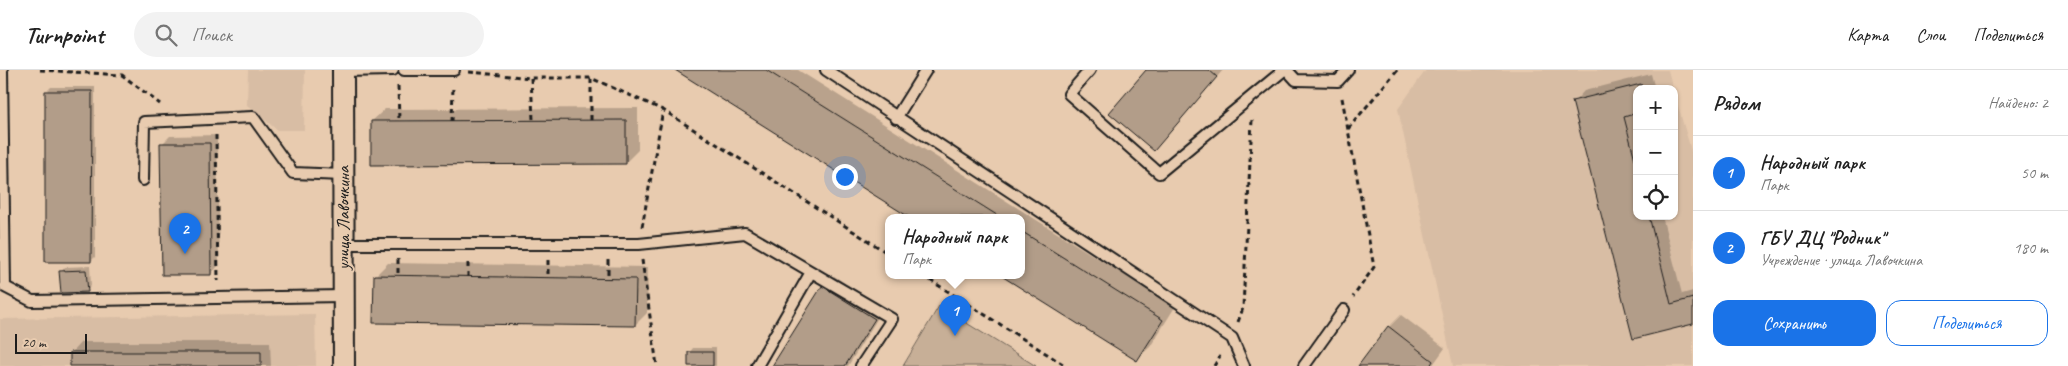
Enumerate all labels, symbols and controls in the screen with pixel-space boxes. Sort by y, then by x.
search box [134,12,484,57]
text: Turnpoint [25,20,104,50]
icon: search [152,21,180,49]
text: Поиск [192,23,232,47]
text: Карта [1847,24,1888,46]
text: Слои [1916,24,1945,46]
text: Поделиться [1973,24,2043,46]
map controls [1633,85,1678,220]
button: + [1633,85,1678,130]
text: Рядом [1713,90,1760,116]
text: Найдено: 2 [1988,93,2048,113]
button: − [1633,130,1678,175]
text: Народный парк [1760,151,1865,175]
text: 1 [1725,163,1733,183]
text: 50 m [2021,163,2048,183]
your location [832,164,858,190]
street label: улица Лавочкина [332,165,354,271]
button: locate [1633,175,1678,220]
text: Парк [1760,175,1789,195]
pin: 2 [169,213,201,254]
popup [885,214,1025,279]
text: Народный парк [902,225,1008,249]
text: ГБУ ДЦ "Родник" [1760,226,1885,250]
text: 2 [1725,238,1733,258]
text: 180 m [2014,238,2048,258]
text: Парк [902,249,931,269]
text: Учреждение · улица Лавочкина [1760,250,1922,270]
pin: 1 [939,295,971,336]
button: Сохранить [1713,300,1876,346]
button: Поделиться [1886,300,2048,346]
scale bar [15,331,88,354]
text: 20 m [22,334,46,351]

